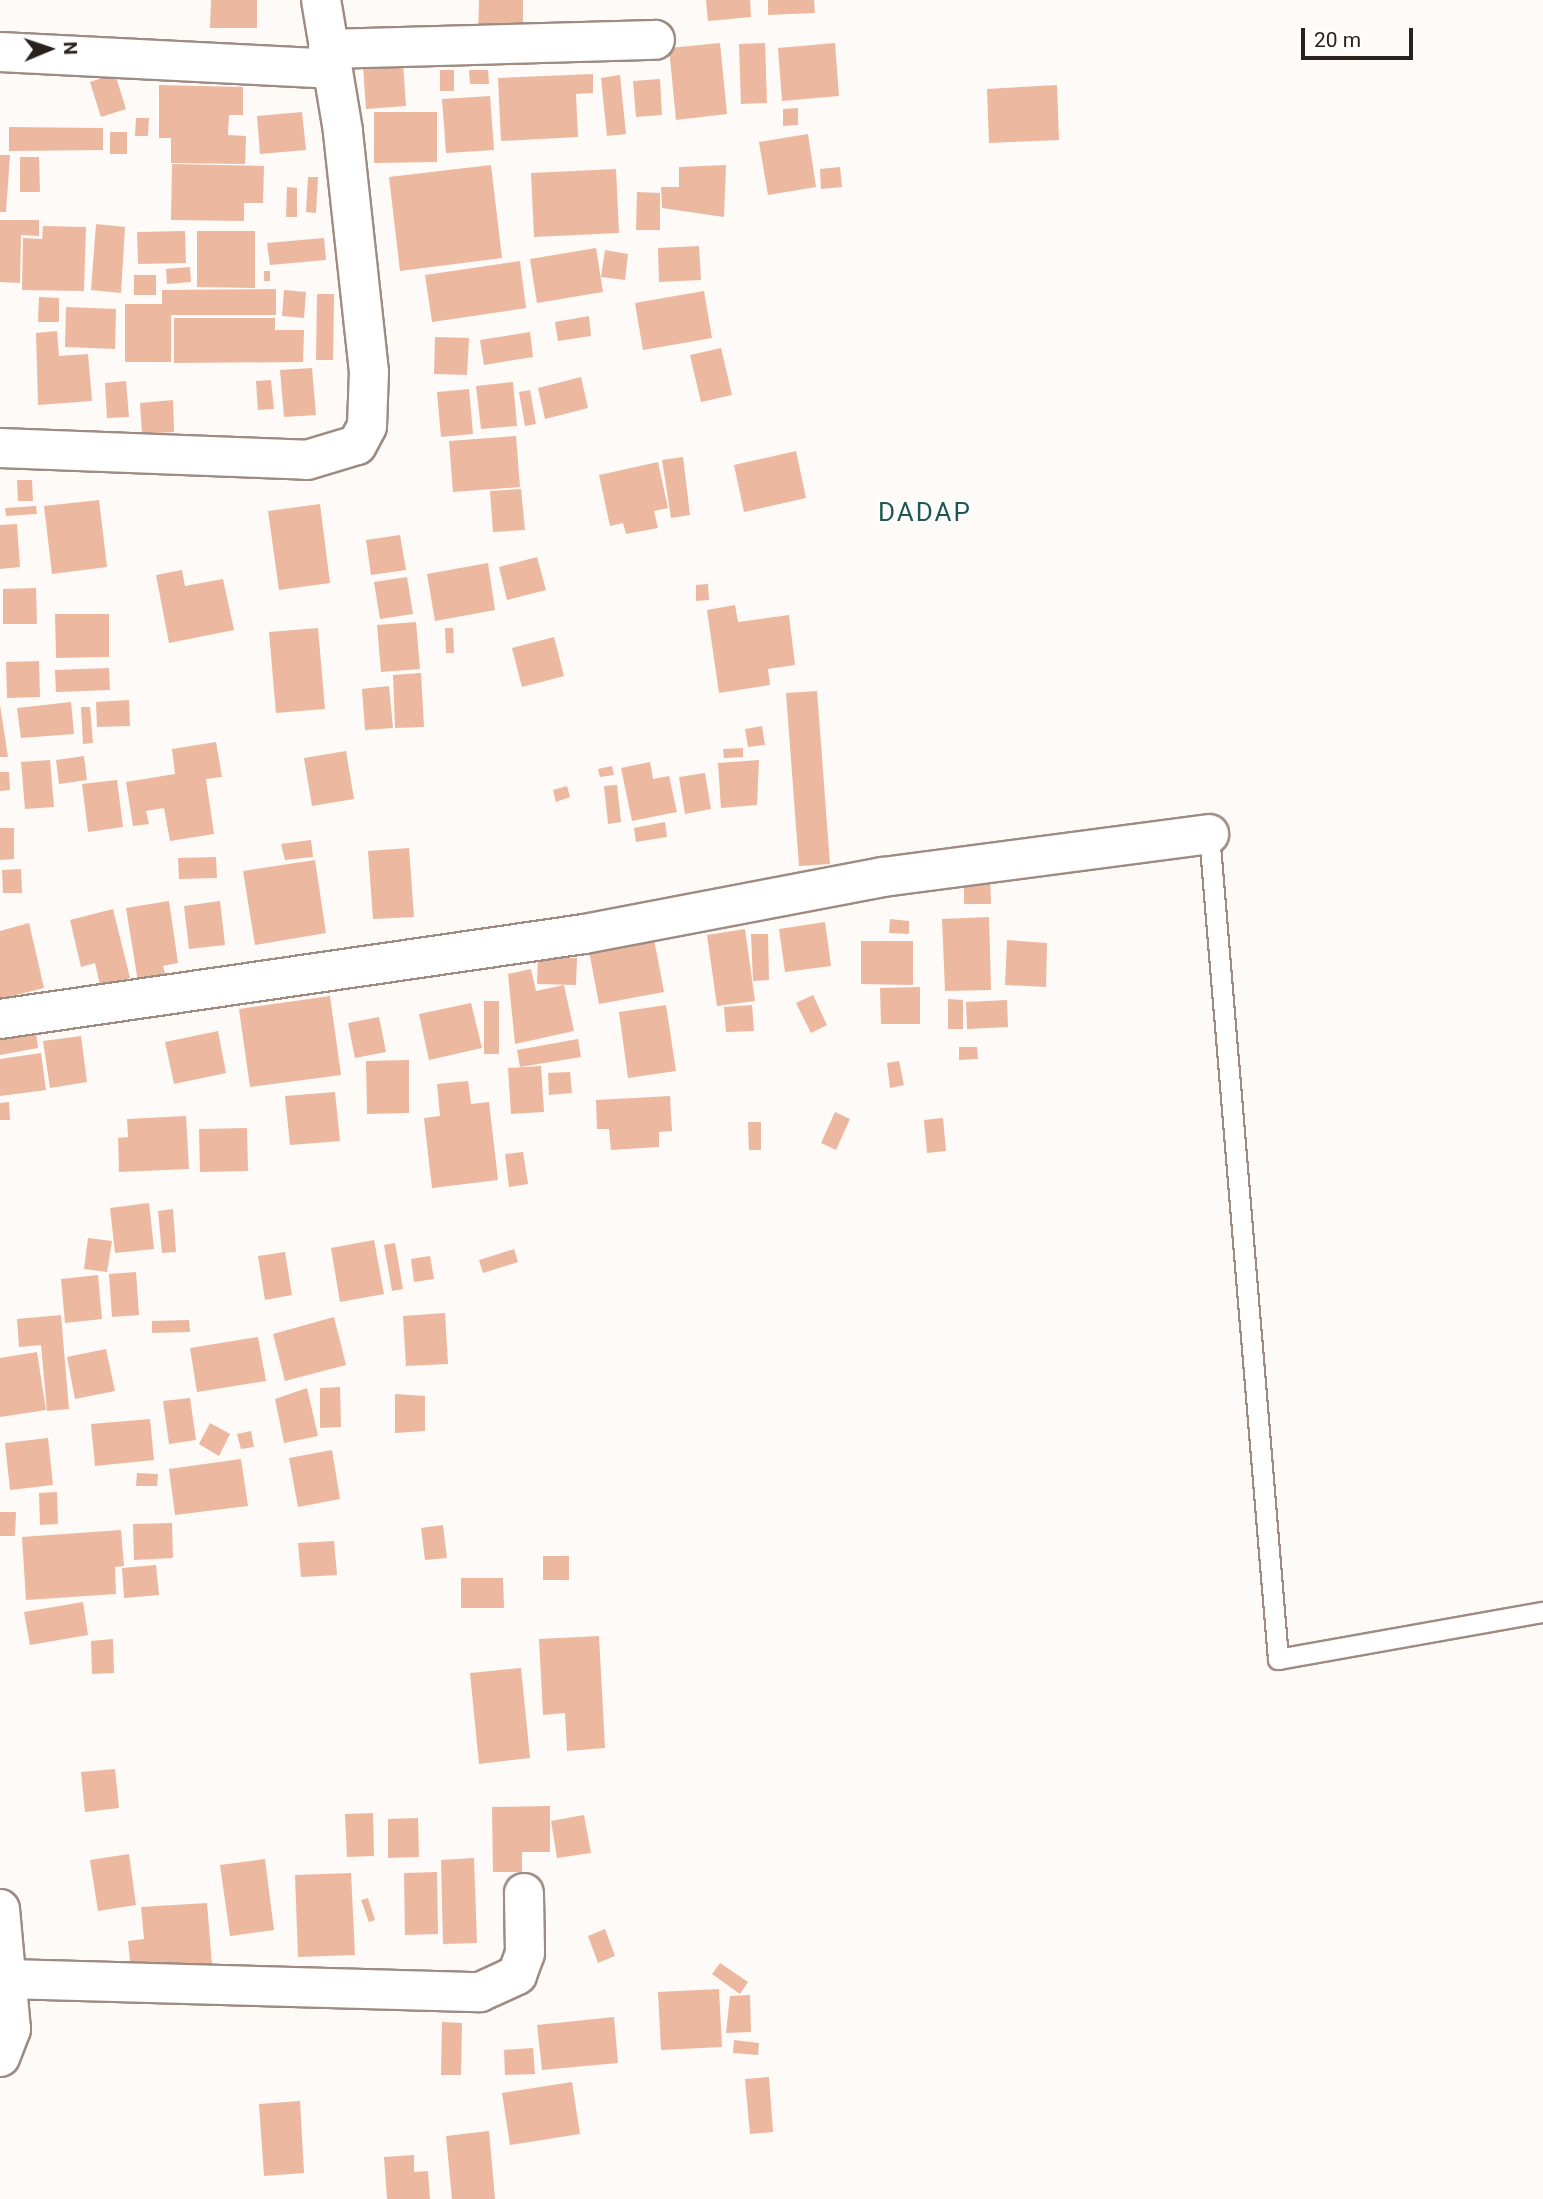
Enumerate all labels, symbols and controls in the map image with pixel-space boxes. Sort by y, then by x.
north arrow [14,14,84,84]
scale bar [1305,14,1417,58]
text: 20 m [1314,28,1361,52]
text: N [59,41,82,55]
district label: DADAP [879,497,971,529]

